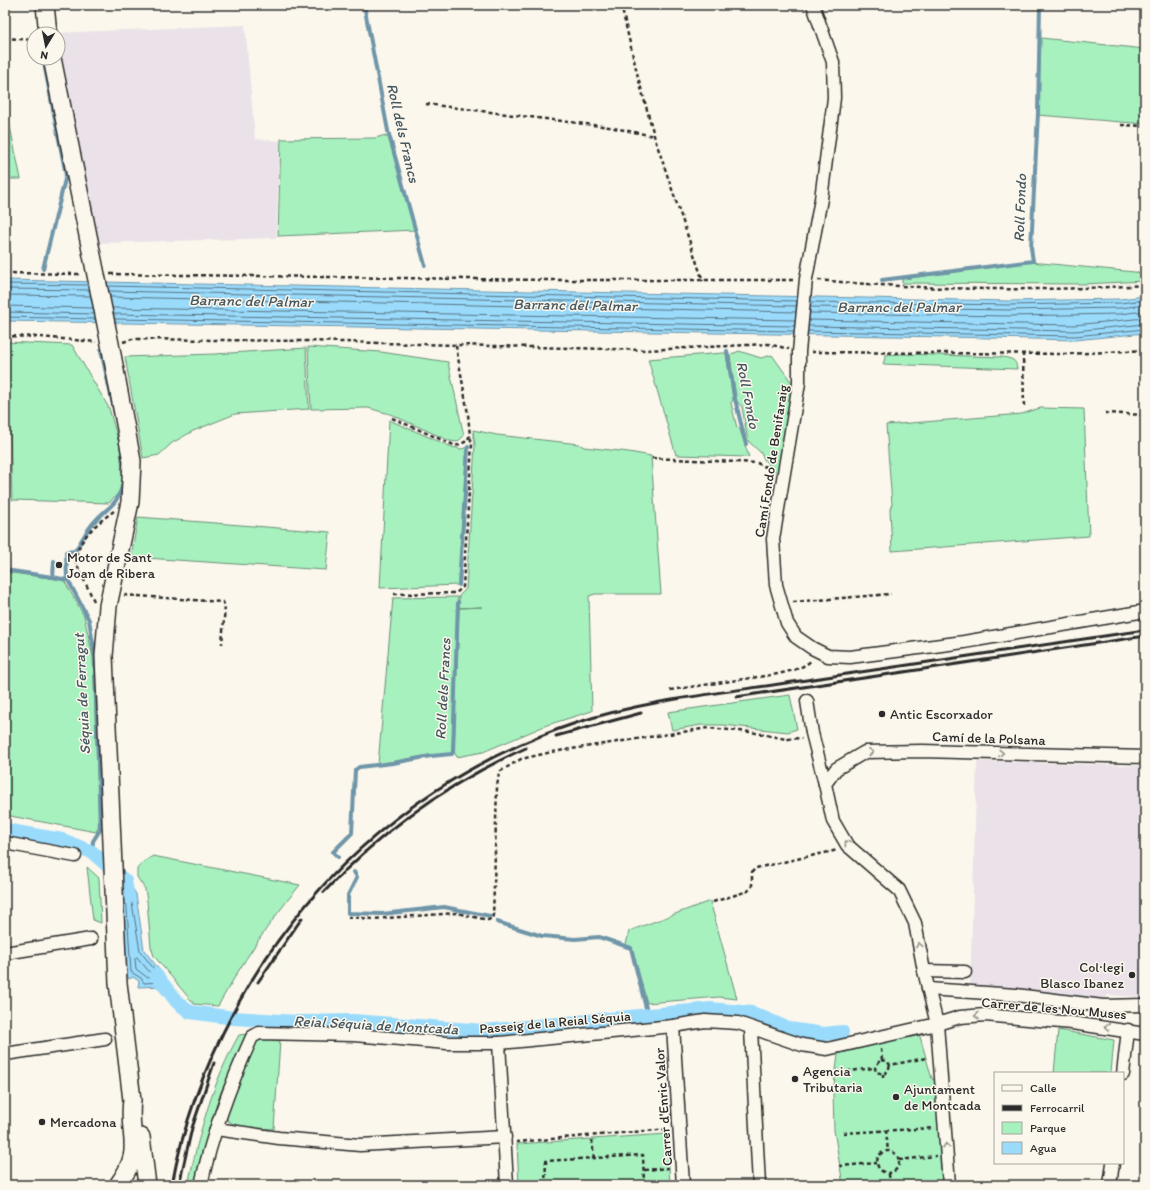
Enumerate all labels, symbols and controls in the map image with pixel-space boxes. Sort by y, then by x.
north arrow [26,26,66,66]
text: N [40,48,49,62]
water label: Roll dels Francs [383,81,423,186]
water label: Roll Fondo [1010,173,1030,242]
water label: Barranc del Palmar [189,291,315,311]
water label: Barranc del Palmar [513,295,639,315]
water label: Barranc del Palmar [837,298,963,316]
water label: Roll Fondo [733,360,763,431]
street label: Camí Fondo de Benifaraig [751,383,792,539]
place label: Motor de Sant Joan de Ribera [67,549,156,582]
marker: Motor de Sant Joan de Ribera [54,560,64,570]
water label: Séquia de Ferragut [70,632,94,755]
water label: Roll dels Francs [431,637,455,740]
place label: Antic Escorxador [890,706,993,723]
marker: Antic Escorxador [877,709,887,719]
street label: Camí de la Polsana [932,728,1047,749]
one-way arrow [868,748,874,757]
one-way arrow [998,749,1004,757]
one-way arrow [844,840,851,847]
one-way arrow [915,942,924,948]
place label: Col·legi Blasco Ibanez [1040,959,1125,992]
marker: Col·legi Blasco Ibanez [1127,970,1137,980]
street label: Carrer de les Nou Muses [981,994,1127,1023]
street label: Passeig de la Reial Séquia [479,1007,632,1038]
one-way arrow [974,1011,980,1020]
water label: Reial Séquia de Montcada [293,1012,459,1038]
one-way arrow [1104,1023,1110,1032]
street label: Carrer d'Enric Valor [651,1047,676,1167]
place label: Agencia Tributaria [803,1063,863,1096]
legend [994,1072,1124,1164]
marker: Agencia Tributaria [790,1074,800,1084]
place label: Ajuntament de Montcada [904,1081,982,1114]
text: Calle [1030,1081,1057,1095]
marker: Ajuntament de Montcada [891,1092,901,1102]
text: Ferrocarril [1030,1101,1085,1115]
place label: Mercadona [50,1114,117,1131]
marker: Mercadona [37,1117,47,1127]
text: Parque [1030,1121,1066,1135]
text: Agua [1030,1141,1056,1155]
one-way arrow [942,1143,951,1149]

